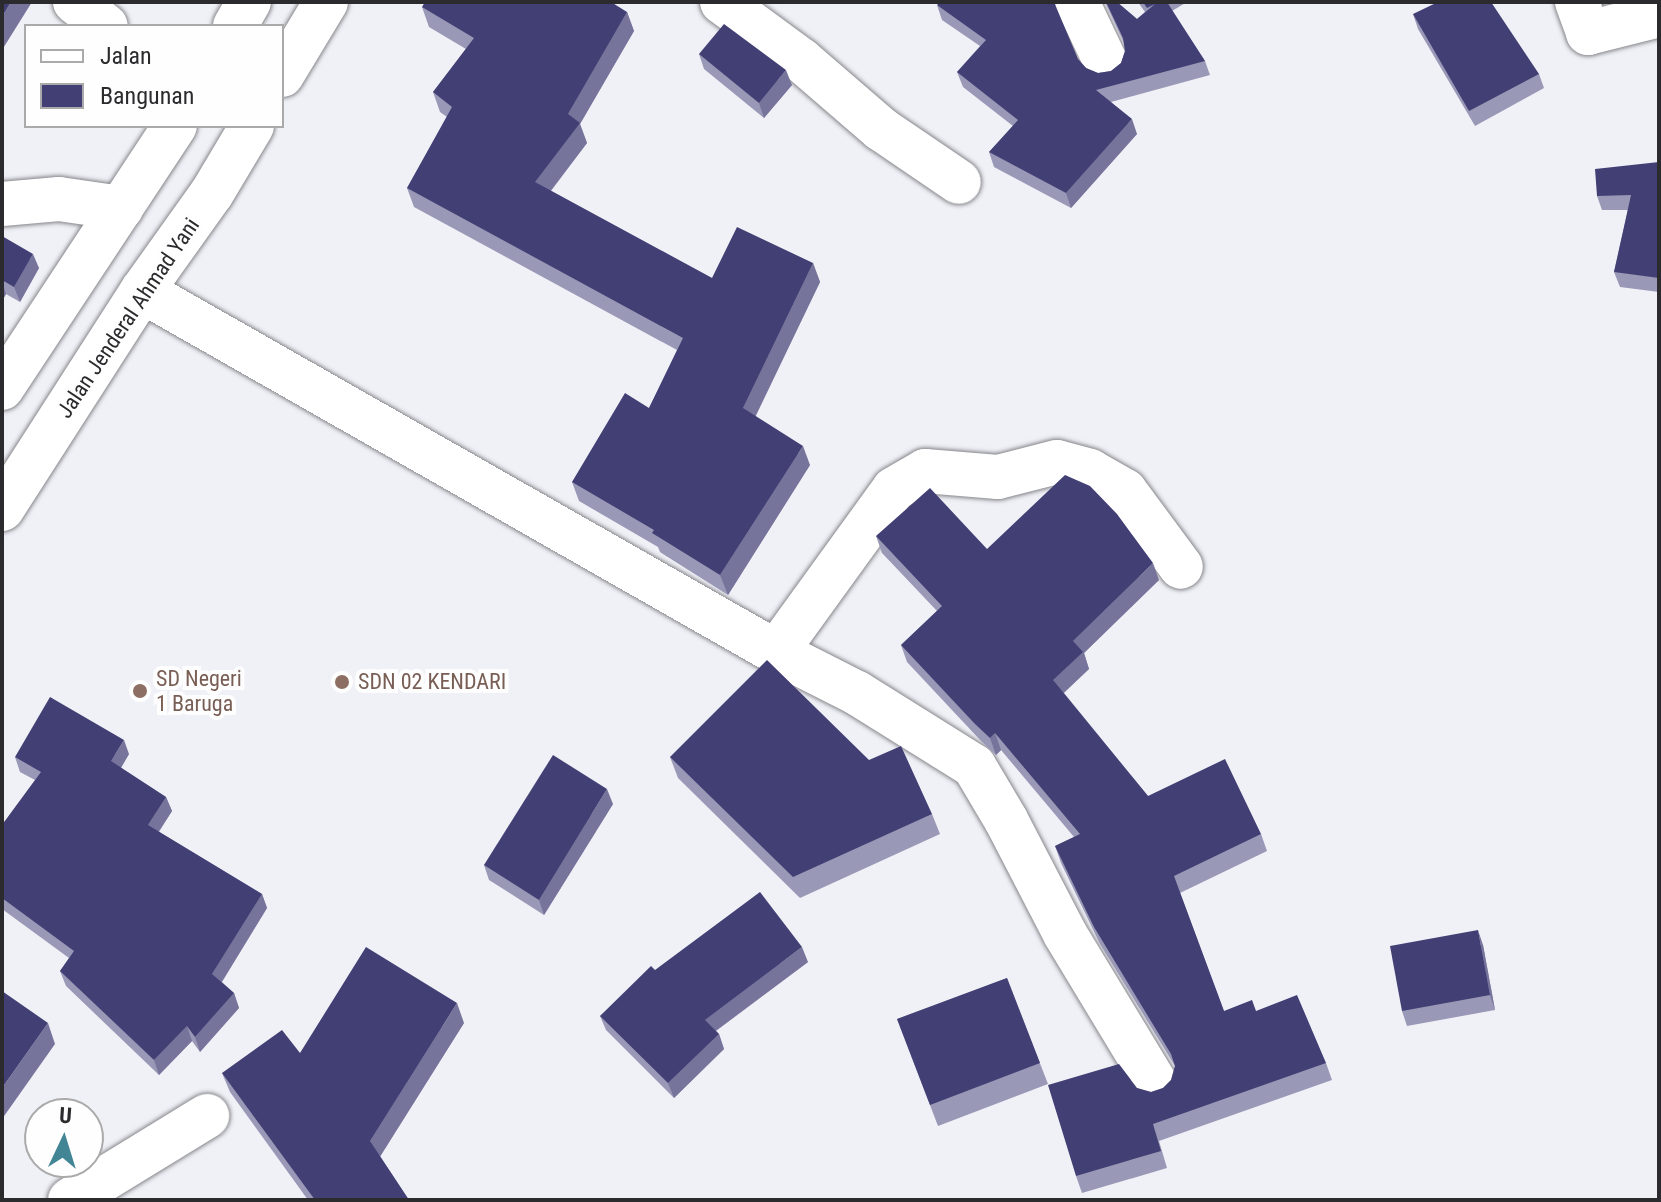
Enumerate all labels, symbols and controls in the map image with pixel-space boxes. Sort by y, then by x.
legend [24,24,284,128]
text: Jalan [100,42,152,70]
text: Bangunan [100,82,194,110]
street label: Jalan Jenderal Ahmad Yani [51,213,205,423]
place label: SD Negeri 1 Baruga [156,665,242,716]
place label: SDN 02 KENDARI [358,669,506,695]
marker: SDN 02 KENDARI [333,673,351,691]
marker: SD Negeri 1 Baruga [131,682,149,700]
north arrow [24,1098,104,1178]
text: U [58,1103,73,1128]

